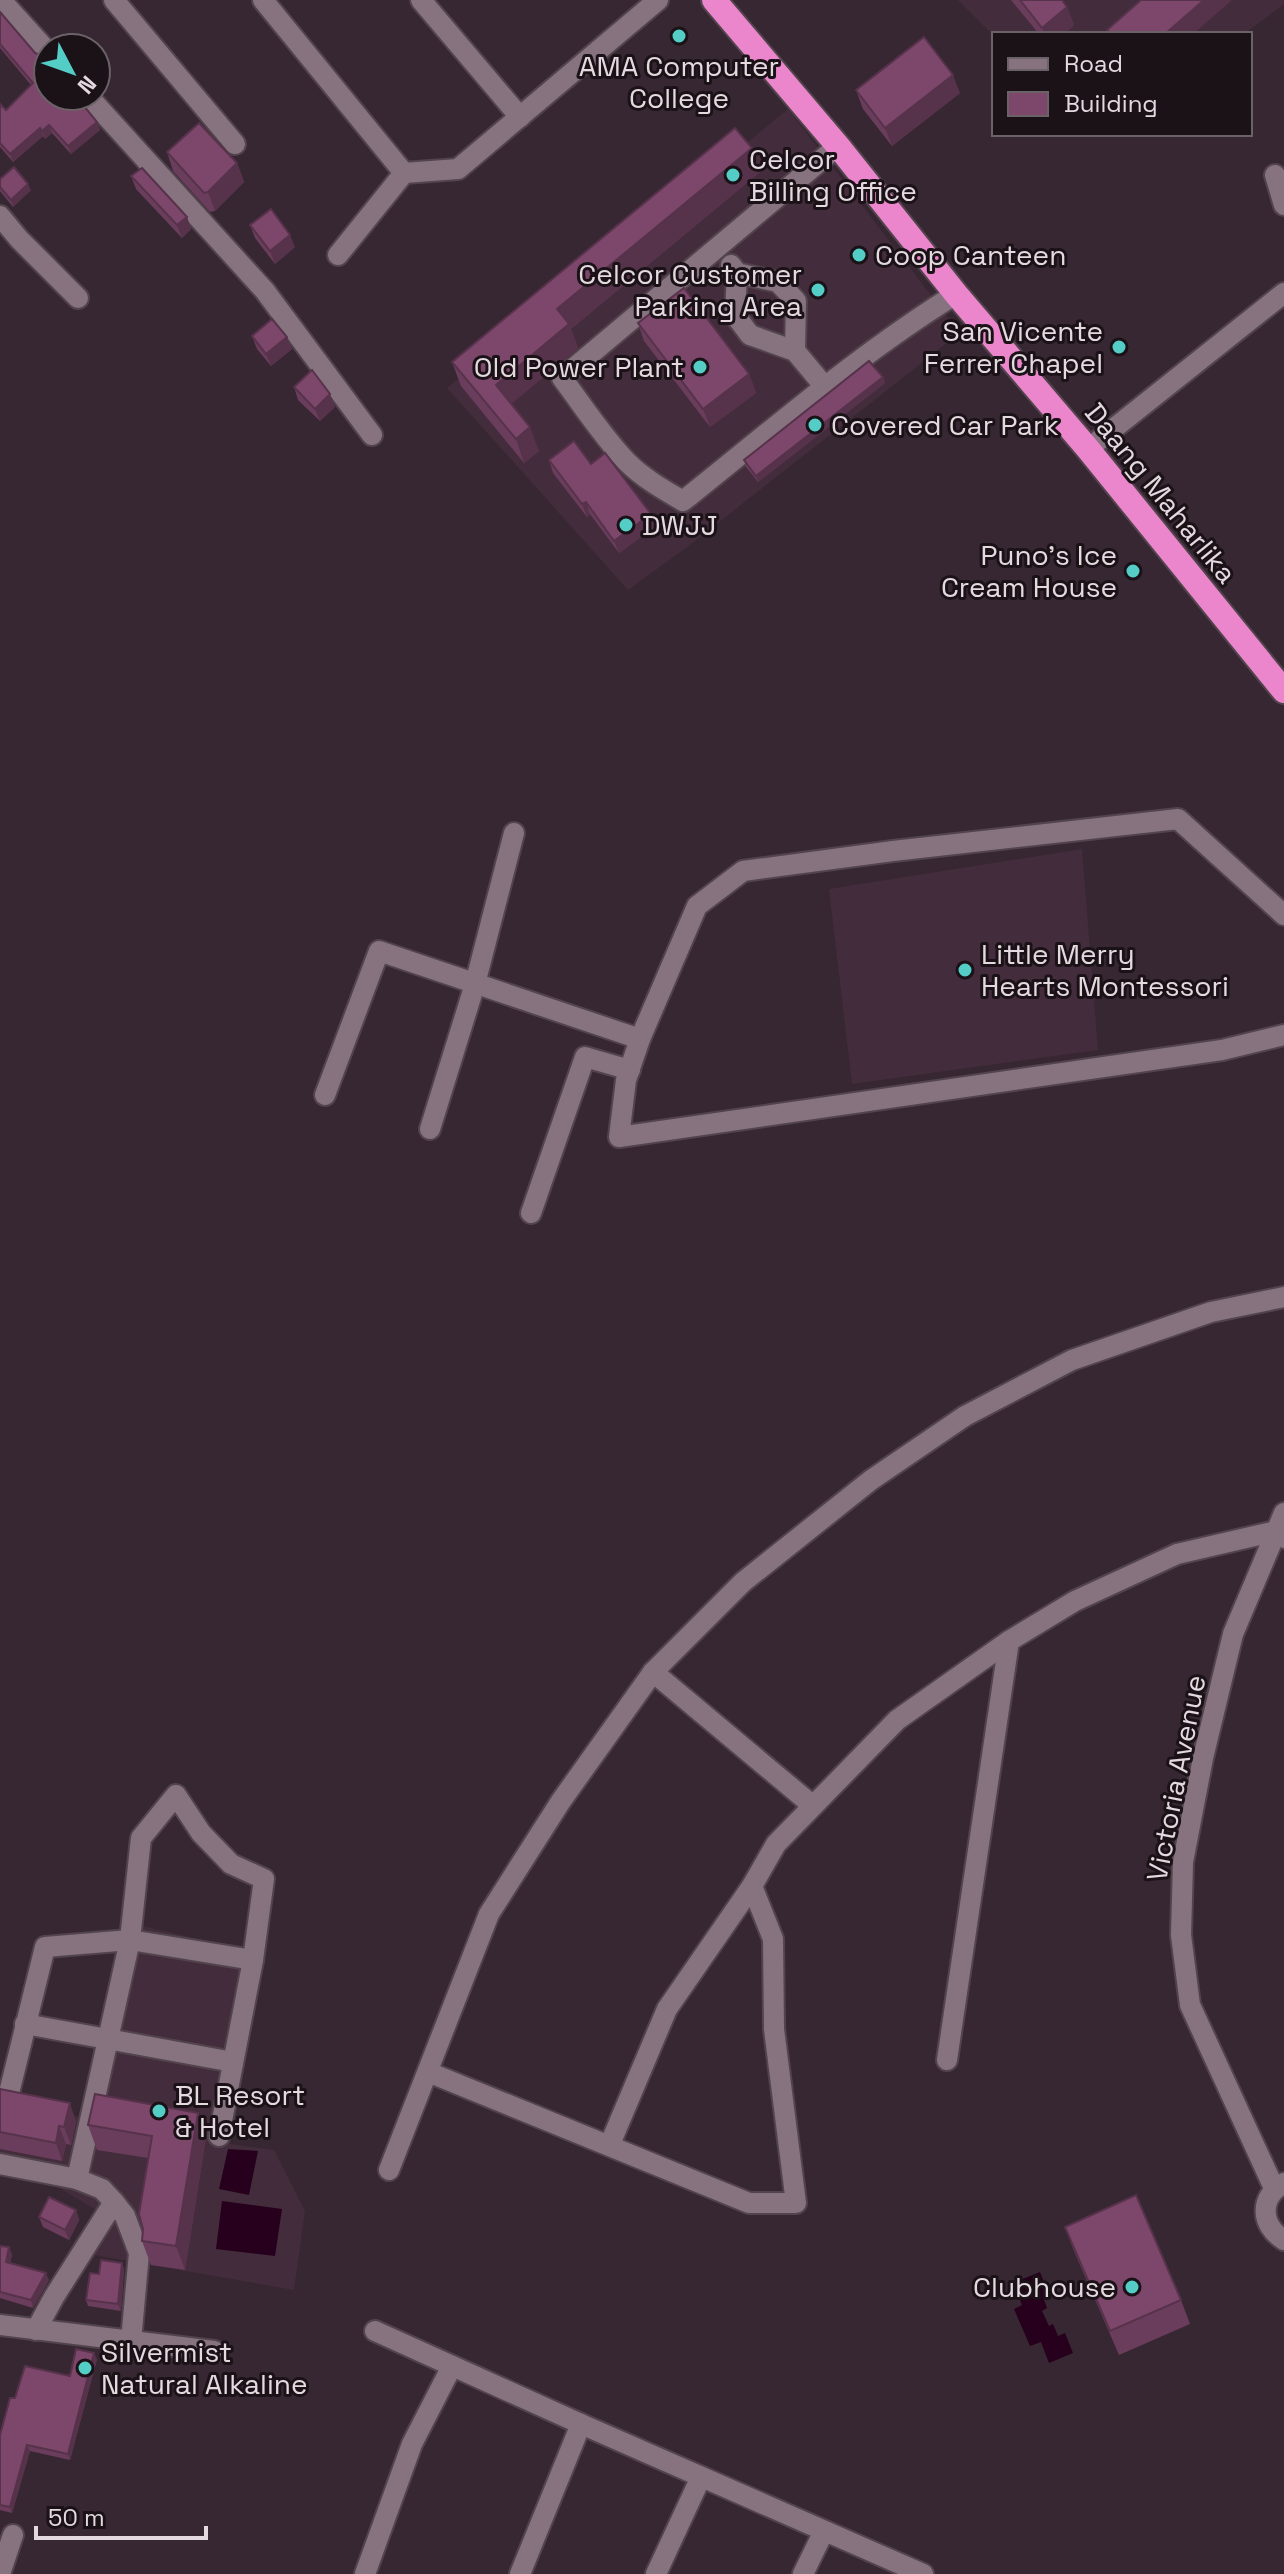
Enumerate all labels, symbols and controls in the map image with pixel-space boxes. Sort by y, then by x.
marker: AMA Computer College [670,27,688,45]
north arrow [32,32,112,112]
legend [992,32,1252,136]
place label: AMA Computer College [579,48,779,116]
text: Road [1064,48,1123,79]
text: N [72,70,102,100]
text: Building [1064,88,1158,119]
place label: Celcor Billing Office [749,141,917,209]
marker: Celcor Billing Office [724,166,742,184]
place label: Coop Canteen [875,237,1066,273]
marker: Coop Canteen [850,246,868,264]
place label: Celcor Customer Parking Area [578,256,802,324]
marker: Celcor Customer Parking Area [809,281,827,299]
place label: San Vicente Ferrer Chapel [924,313,1103,381]
marker: San Vicente Ferrer Chapel [1110,338,1128,356]
place label: Old Power Plant [474,349,684,385]
marker: Old Power Plant [691,358,709,376]
street label: Daang Maharlika [1077,395,1245,591]
place label: Covered Car Park [831,407,1059,443]
marker: Covered Car Park [806,416,824,434]
place label: DWJJ [642,507,717,543]
marker: DWJJ [617,516,635,534]
place label: Puno's Ice Cream House [941,537,1117,605]
marker: Puno's Ice Cream House [1124,562,1142,580]
place label: Little Merry Hearts Montessori [981,936,1229,1004]
marker: Little Merry Hearts Montessori [956,961,974,979]
street label: Victoria Avenue [1138,1672,1214,1884]
place label: BL Resort & Hotel [175,2077,305,2145]
marker: BL Resort & Hotel [150,2102,168,2120]
place label: Clubhouse [973,2269,1116,2305]
marker: Clubhouse [1123,2278,1141,2296]
place label: Silvermist Natural Alkaline [101,2334,308,2402]
marker: Silvermist Natural Alkaline [76,2359,94,2377]
scale bar [36,2490,206,2540]
text: 50 m [48,2502,105,2533]

